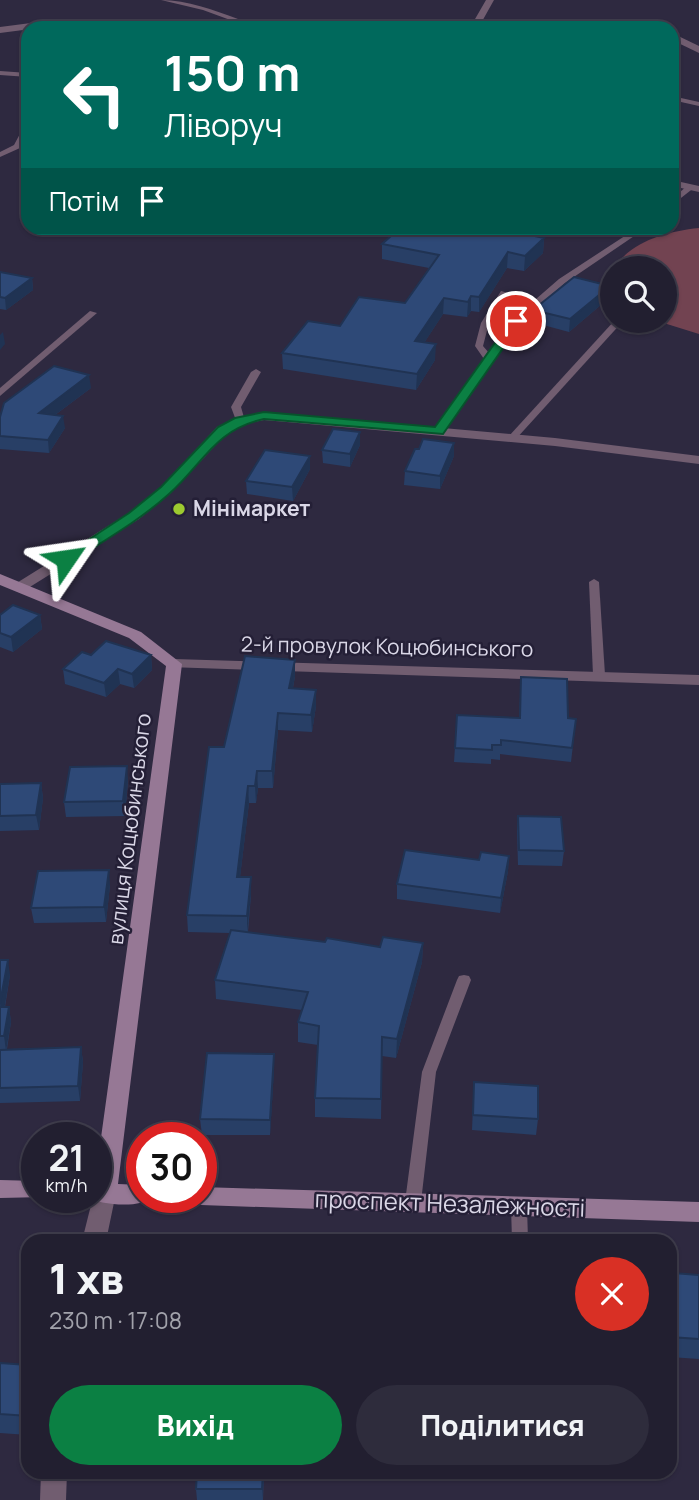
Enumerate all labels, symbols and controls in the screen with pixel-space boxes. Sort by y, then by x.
text: 150 m [164,39,300,106]
icon: left [49,49,140,140]
text: Ліворуч [164,103,283,147]
icon: arrive [133,182,171,220]
text: Потім [49,183,119,219]
map controls [600,256,677,333]
button: search [600,256,677,333]
pin [486,291,546,351]
icon: arrive [497,302,535,340]
place label: Мінімаркет [193,494,310,522]
marker: Мінімаркет [171,501,187,517]
position arrow [29,522,103,596]
street label: 2-й провулок Коцюбинського [241,629,533,663]
street label: вулиця Коцюбинського [101,712,157,946]
speed limit sign: 30 [126,1122,217,1213]
text: 21 [48,1134,85,1182]
text: km/h [46,1173,87,1197]
street label: проспект Незалежності [314,1181,586,1224]
text: 1 хв [49,1249,124,1307]
button: close [575,1257,649,1331]
text: 230 m · 17:08 [49,1304,182,1336]
button: Вихід [49,1385,342,1465]
button: Поділитися [356,1385,649,1465]

